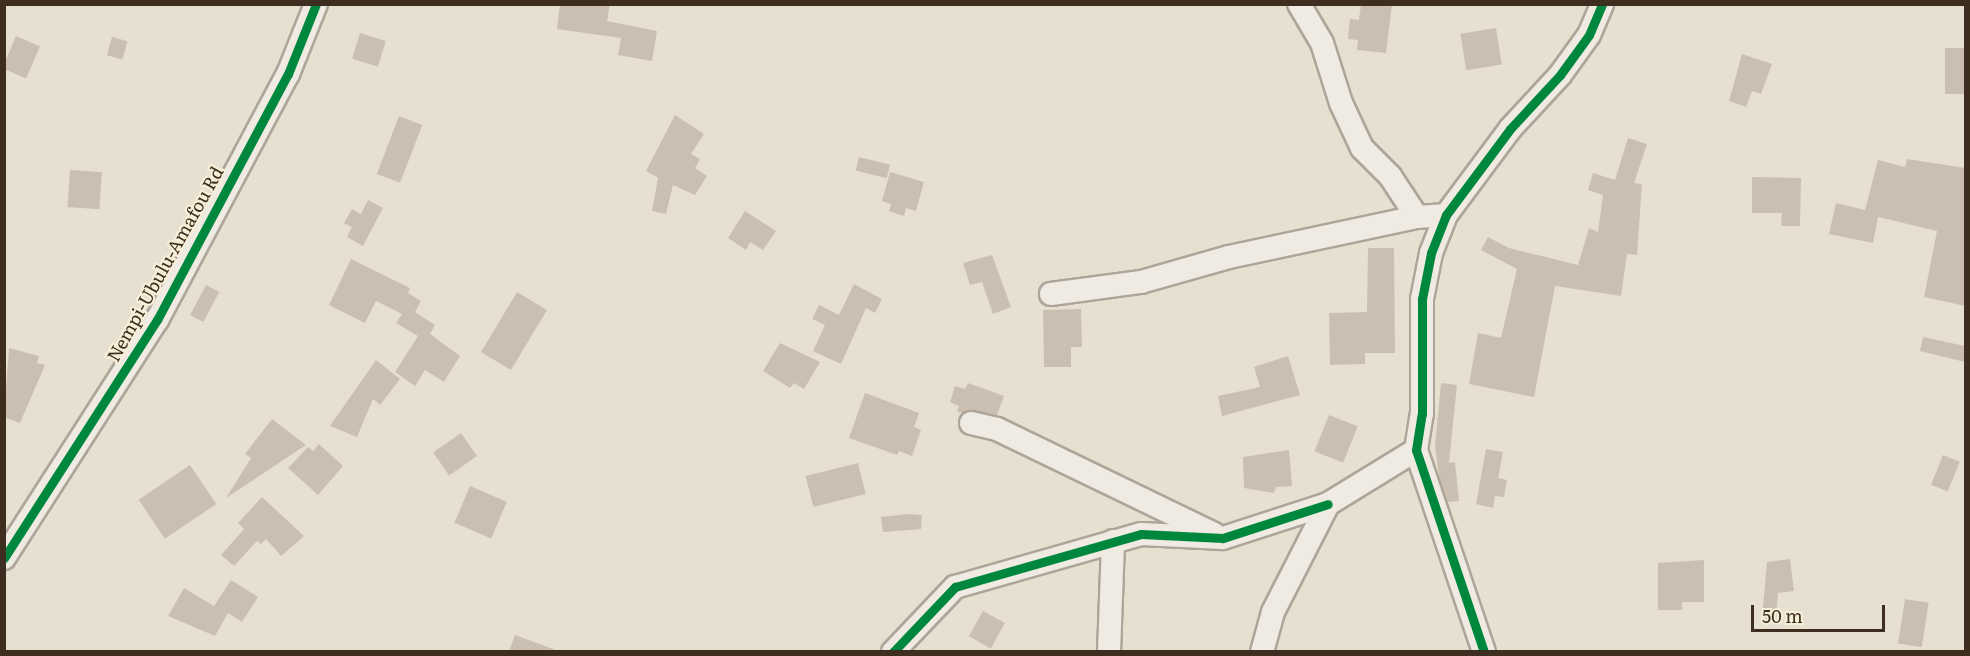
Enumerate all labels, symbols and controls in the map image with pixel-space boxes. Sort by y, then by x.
street label: Nempi-Ubulu-Amafou Rd [102,163,228,365]
scale bar [1754,593,1888,631]
text: 50 m [1762,602,1803,629]

